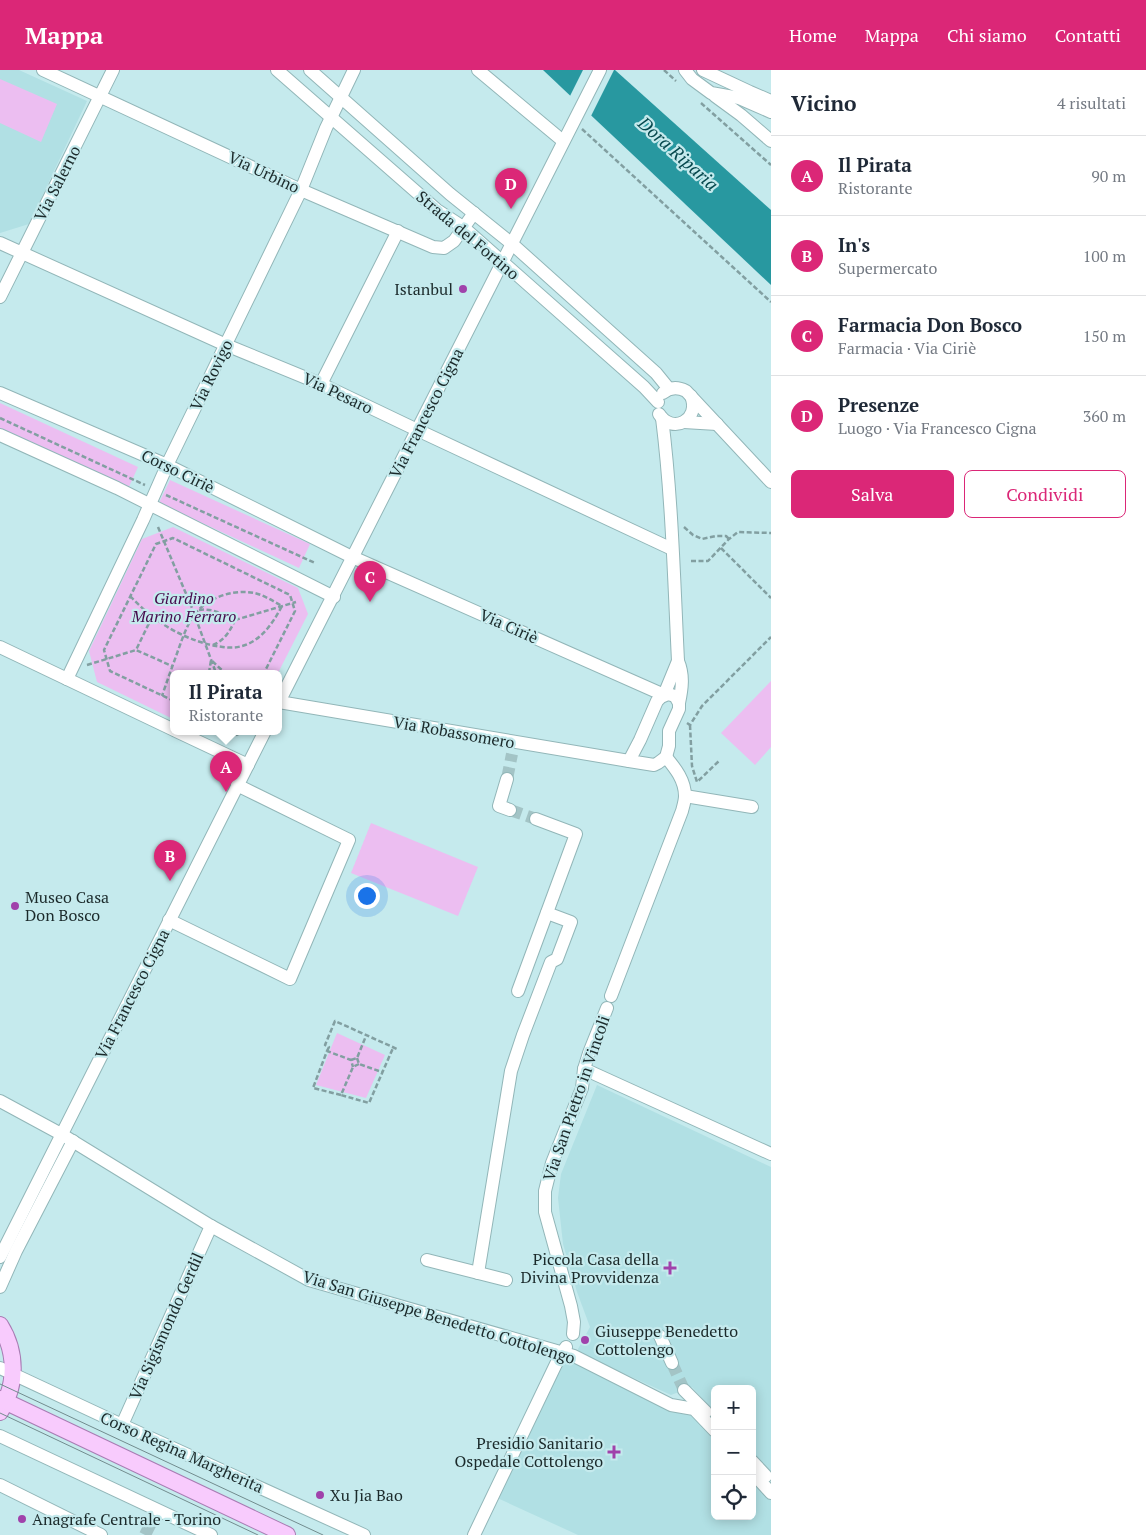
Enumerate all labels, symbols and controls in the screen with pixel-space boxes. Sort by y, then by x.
text: Mappa [25,19,103,51]
text: Home [789,23,837,47]
text: Mappa [865,23,919,47]
text: Chi siamo [947,23,1027,47]
text: Contatti [1055,23,1121,47]
text: Vicino [791,89,857,117]
text: 4 risultati [1057,92,1126,114]
water label: Dora Riparia [633,110,724,196]
street label: Via Salerno [29,141,85,224]
street label: Via Urbino [225,146,303,198]
text: Il Pirata [838,152,912,177]
text: A [801,165,813,187]
text: 90 m [1091,165,1126,187]
pin: D [495,168,527,209]
text: Ristorante [838,177,912,199]
street label: Strada del Fortino [412,185,524,285]
text: In's [838,232,870,257]
text: B [802,245,812,267]
text: 100 m [1083,245,1126,267]
text: Supermercato [838,257,937,279]
place label: Istanbul [394,278,453,300]
marker: Istanbul [457,283,469,295]
text: Farmacia Don Bosco [838,312,1022,337]
text: C [802,325,812,347]
text: 150 m [1083,325,1126,347]
street label: Via Rovigo [184,336,238,414]
text: Farmacia · Via Ciriè [838,337,976,359]
street label: Via Francesco Cigna [384,344,468,482]
street label: Via Pesaro [299,367,377,419]
text: Presenze [838,392,919,417]
text: D [801,405,813,427]
text: 360 m [1083,405,1126,427]
text: Luogo · Via Francesco Cigna [838,417,1037,439]
street label: Corso Ciriè [138,444,218,498]
button: Salva [791,470,954,518]
button: Condividi [964,470,1126,518]
pin: C [354,561,386,602]
park label: Giardino Marino Ferraro [131,587,236,627]
street label: Via Ciriè [476,603,542,649]
popup [170,670,282,735]
text: Il Pirata [189,679,263,704]
text: Ristorante [189,704,263,726]
street label: Via Robassomero [392,711,517,754]
pin: A [210,751,242,792]
pin: B [154,840,186,881]
your location [354,883,380,909]
place label: Museo Casa Don Bosco [25,886,109,926]
marker: Museo Casa Don Bosco [9,900,21,912]
street label: Via Francesco Cigna [90,925,174,1063]
street label: Via San Pietro in Vincoli [537,1012,615,1184]
place label: Piccola Casa della Divina Provvidenza [520,1248,659,1288]
street label: Via Sigismondo Gerdil [124,1249,208,1403]
marker: Piccola Casa della Divina Provvidenza [663,1261,677,1275]
street label: Via San Giuseppe Benedetto Cottolengo [300,1265,578,1369]
place label: Giuseppe Benedetto Cottolengo [595,1320,738,1360]
marker: Giuseppe Benedetto Cottolengo [579,1334,591,1346]
map controls [711,1385,756,1520]
button: + [711,1385,756,1430]
street label: Corso Regina Margherita [97,1406,267,1498]
button: − [711,1430,756,1475]
place label: Presidio Sanitario Ospedale Cottolengo [454,1432,603,1472]
marker: Presidio Sanitario Ospedale Cottolengo [607,1445,621,1459]
button: locate [711,1475,756,1520]
place label: Xu Jia Bao [330,1484,403,1506]
marker: Xu Jia Bao [314,1489,326,1501]
place label: Anagrafe Centrale - Torino [32,1508,221,1530]
marker: Anagrafe Centrale - Torino [16,1513,28,1525]

